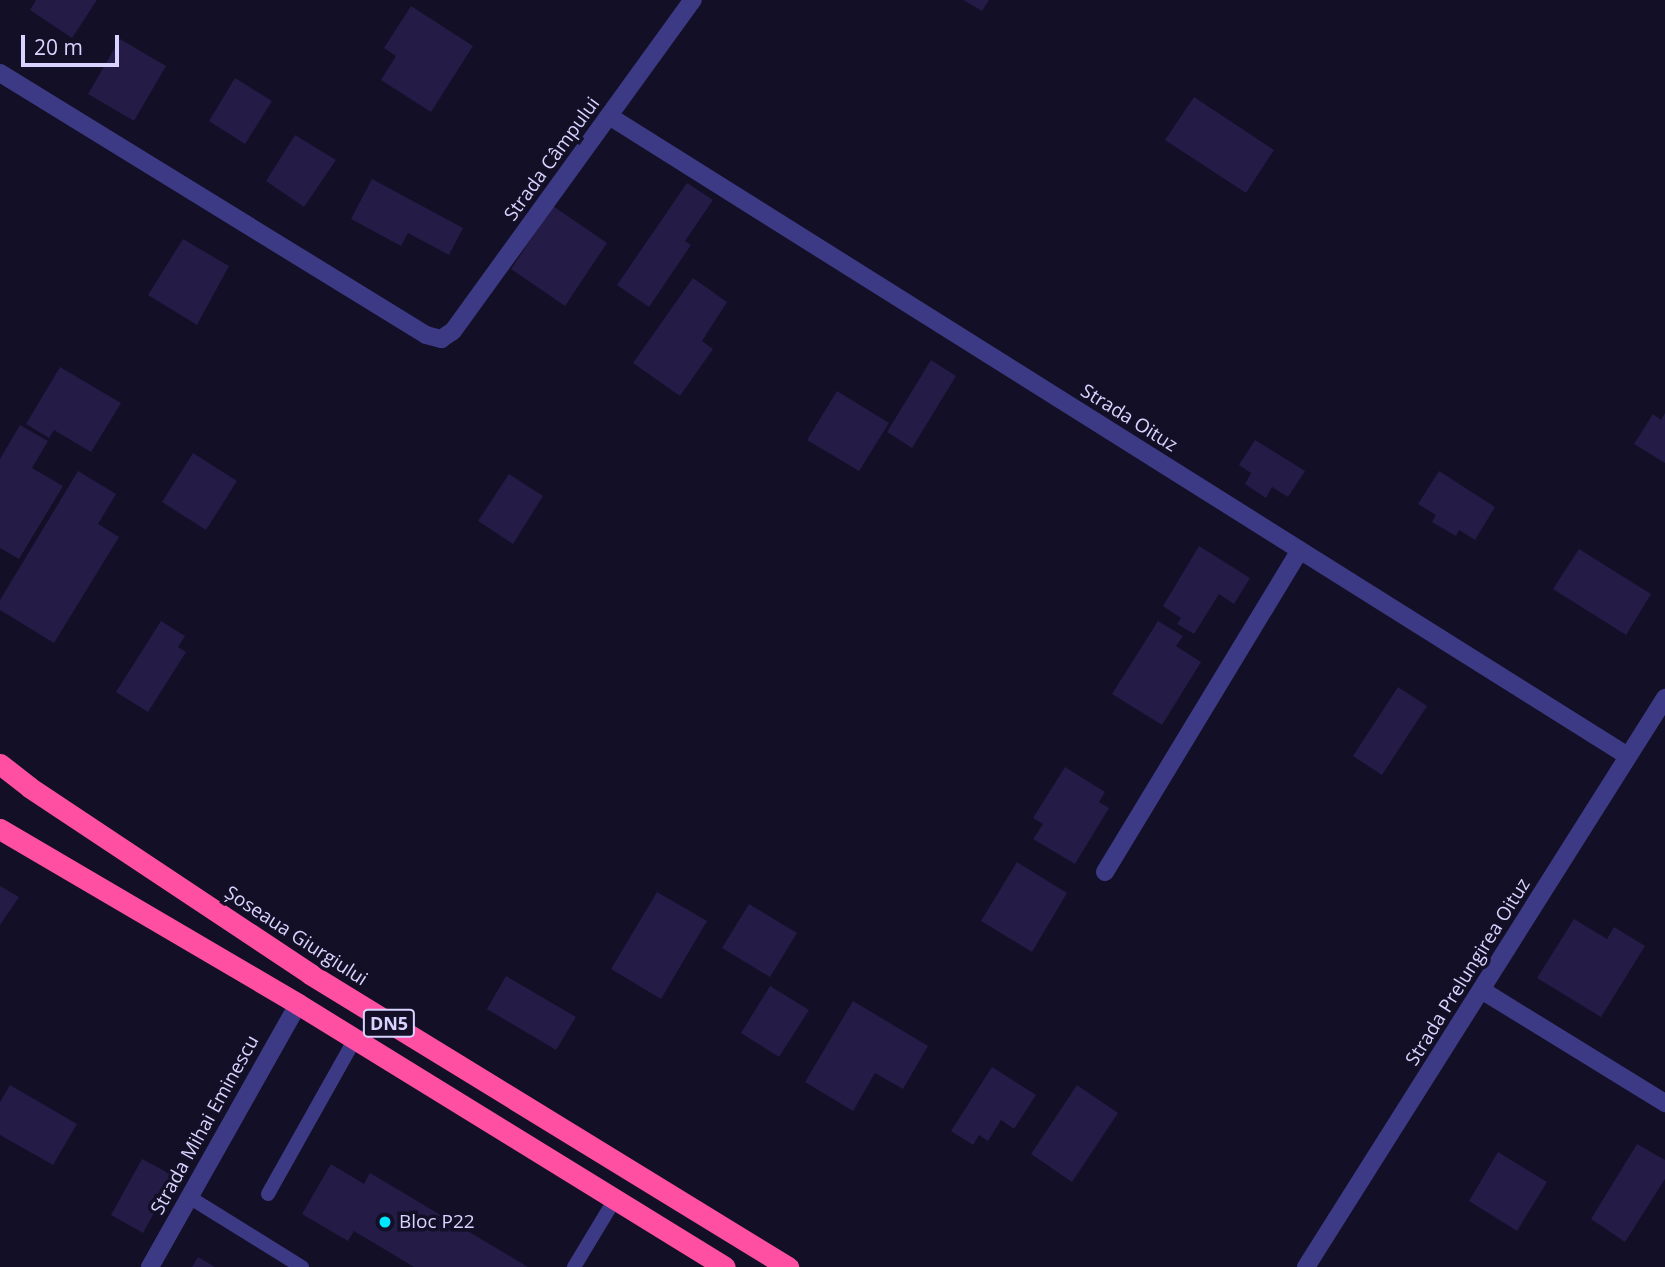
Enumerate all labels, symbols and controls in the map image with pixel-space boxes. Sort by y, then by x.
scale bar [24,21,122,65]
text: 20 m [34,33,83,61]
street label: Strada Câmpului [499,93,605,225]
street label: Strada Oituz [1077,379,1181,457]
street label: Strada Prelungirea Oituz [1401,874,1535,1070]
street label: Șoseaua Giurgiului [220,881,372,991]
road number: DN5 [363,1008,415,1038]
street label: Strada Mihai Eminescu [146,1031,264,1219]
place label: Bloc P22 [399,1211,475,1233]
marker: Bloc P22 [377,1214,393,1230]

